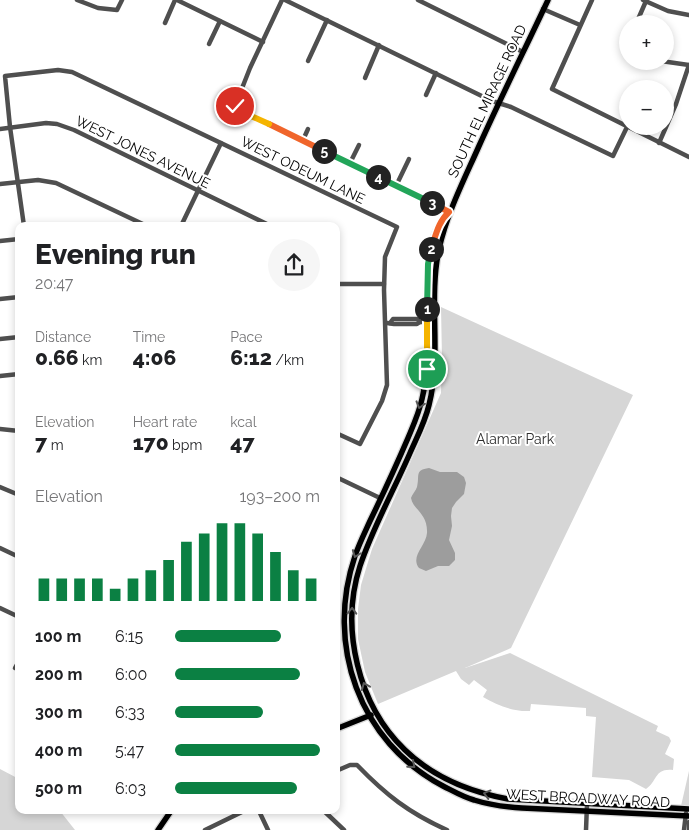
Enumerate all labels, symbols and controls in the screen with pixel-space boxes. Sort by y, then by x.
map controls [619,15,674,135]
button: + [619,15,674,70]
street label: SOUTH EL MIRAGE ROAD [445,22,529,180]
button: − [619,80,674,135]
pin [214,85,256,127]
icon: check [221,92,249,120]
street label: WEST JONES AVENUE [73,112,213,192]
street label: WEST ODEUM LANE [239,133,367,207]
pin: 5 [312,138,336,164]
text: 5 [321,143,328,159]
pin: 4 [366,164,390,190]
text: 4 [375,169,383,185]
pin: 3 [420,190,444,216]
text: 3 [429,195,436,211]
pin: 2 [418,236,444,262]
text: Evening run [35,238,196,271]
button: share [268,239,320,291]
text: 2 [428,241,435,257]
text: 20:47 [35,274,73,293]
pin: 1 [414,296,440,322]
text: 1 [424,301,431,317]
text: Distance [35,329,91,345]
text: Time [133,329,165,345]
text: Pace [230,329,262,345]
text: 0.66 [35,345,78,370]
text: 4:06 [133,345,176,370]
text: 6:12 [230,345,272,370]
pin [406,348,448,390]
text: km [78,352,102,368]
text: /km [272,352,304,368]
icon: arrive [413,355,441,383]
one-way arrow [416,400,426,409]
text: Elevation [35,414,94,430]
text: Heart rate [133,414,197,430]
text: kcal [230,414,257,430]
text: 7 [35,430,47,455]
text: 170 [133,430,169,455]
text: 47 [230,430,255,455]
park label: Alamar Park [476,431,555,447]
text: m [47,437,64,453]
text: bpm [169,437,202,453]
text: Elevation [35,487,103,506]
text: 193–200 m [239,487,320,506]
one-way arrow [352,549,362,558]
one-way arrow [347,607,358,615]
text: 100 m [35,627,81,646]
text: 6:15 [115,627,143,646]
text: 200 m [35,665,82,684]
text: 6:00 [115,665,147,684]
one-way arrow [361,682,371,691]
text: 300 m [35,703,82,722]
text: 6:33 [115,703,145,722]
text: 400 m [35,741,83,760]
text: 5:47 [115,741,144,760]
one-way arrow [406,760,415,768]
text: 500 m [35,779,82,798]
text: 6:03 [115,779,146,798]
street label: WEST BROADWAY ROAD [506,786,670,810]
one-way arrow [483,790,491,800]

